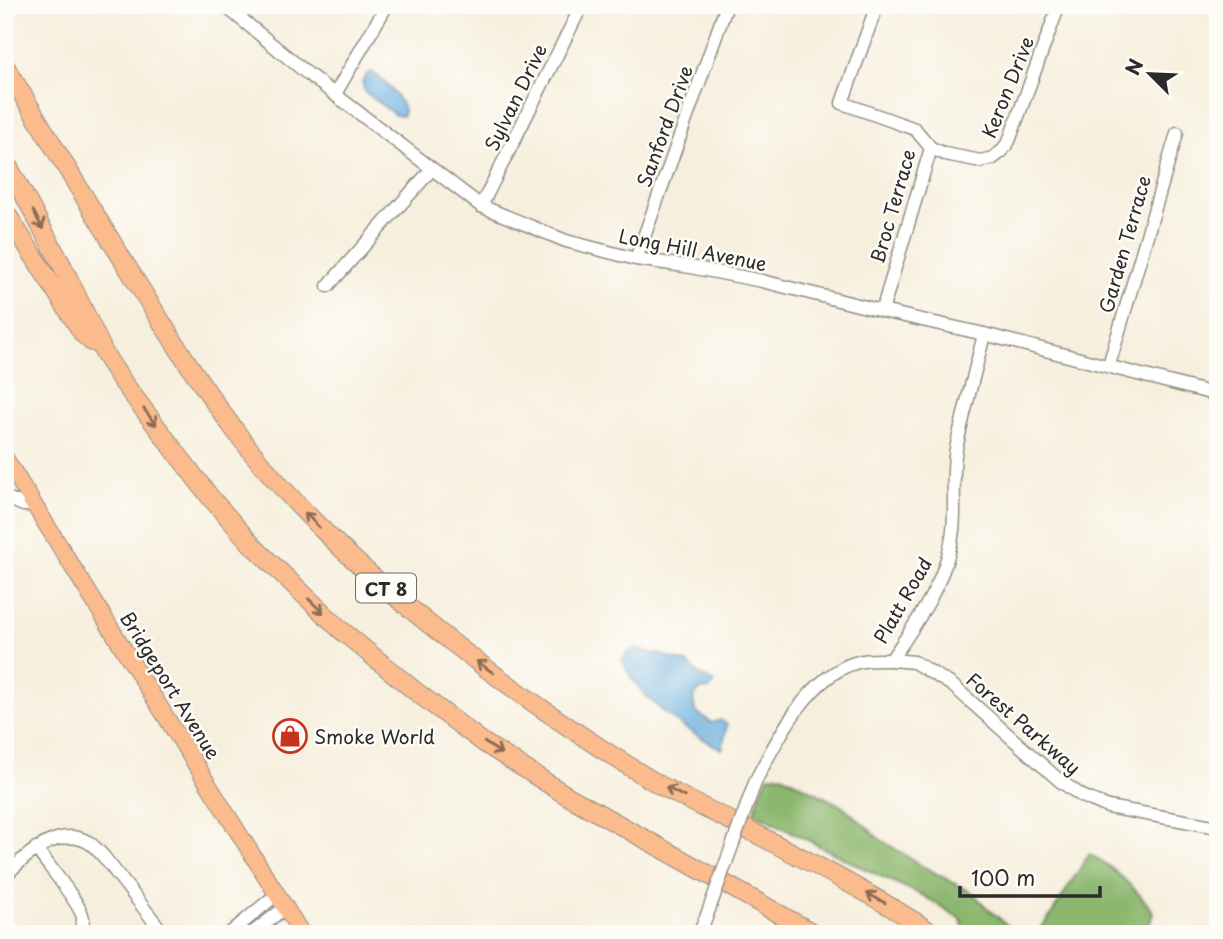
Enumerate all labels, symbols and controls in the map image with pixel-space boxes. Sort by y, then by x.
street label: Keron Drive [974,32,1040,142]
north arrow [1114,38,1184,108]
street label: Sylvan Drive [477,39,553,155]
text: N [1118,54,1149,79]
street label: Sanford Drive [629,61,699,191]
street label: Broc Terrace [862,146,922,266]
street label: Garden Terrace [1091,172,1157,316]
one-way arrow [32,209,45,230]
street label: Long Hill Avenue [617,221,769,277]
one-way arrow [142,408,157,426]
one-way arrow [304,511,321,528]
street label: Platt Road [866,552,938,648]
road number: CT 8 [356,574,416,602]
one-way arrow [307,597,324,614]
street label: Bridgeport Avenue [114,606,228,764]
one-way arrow [476,660,495,675]
street label: Forest Parkway [961,665,1087,781]
shop icon: Smoke World [271,717,309,755]
place label: Smoke World [314,722,435,750]
one-way arrow [483,741,502,756]
one-way arrow [665,785,686,799]
scale bar [960,855,1100,899]
text: 100 m [971,861,1035,893]
one-way arrow [866,891,887,904]

